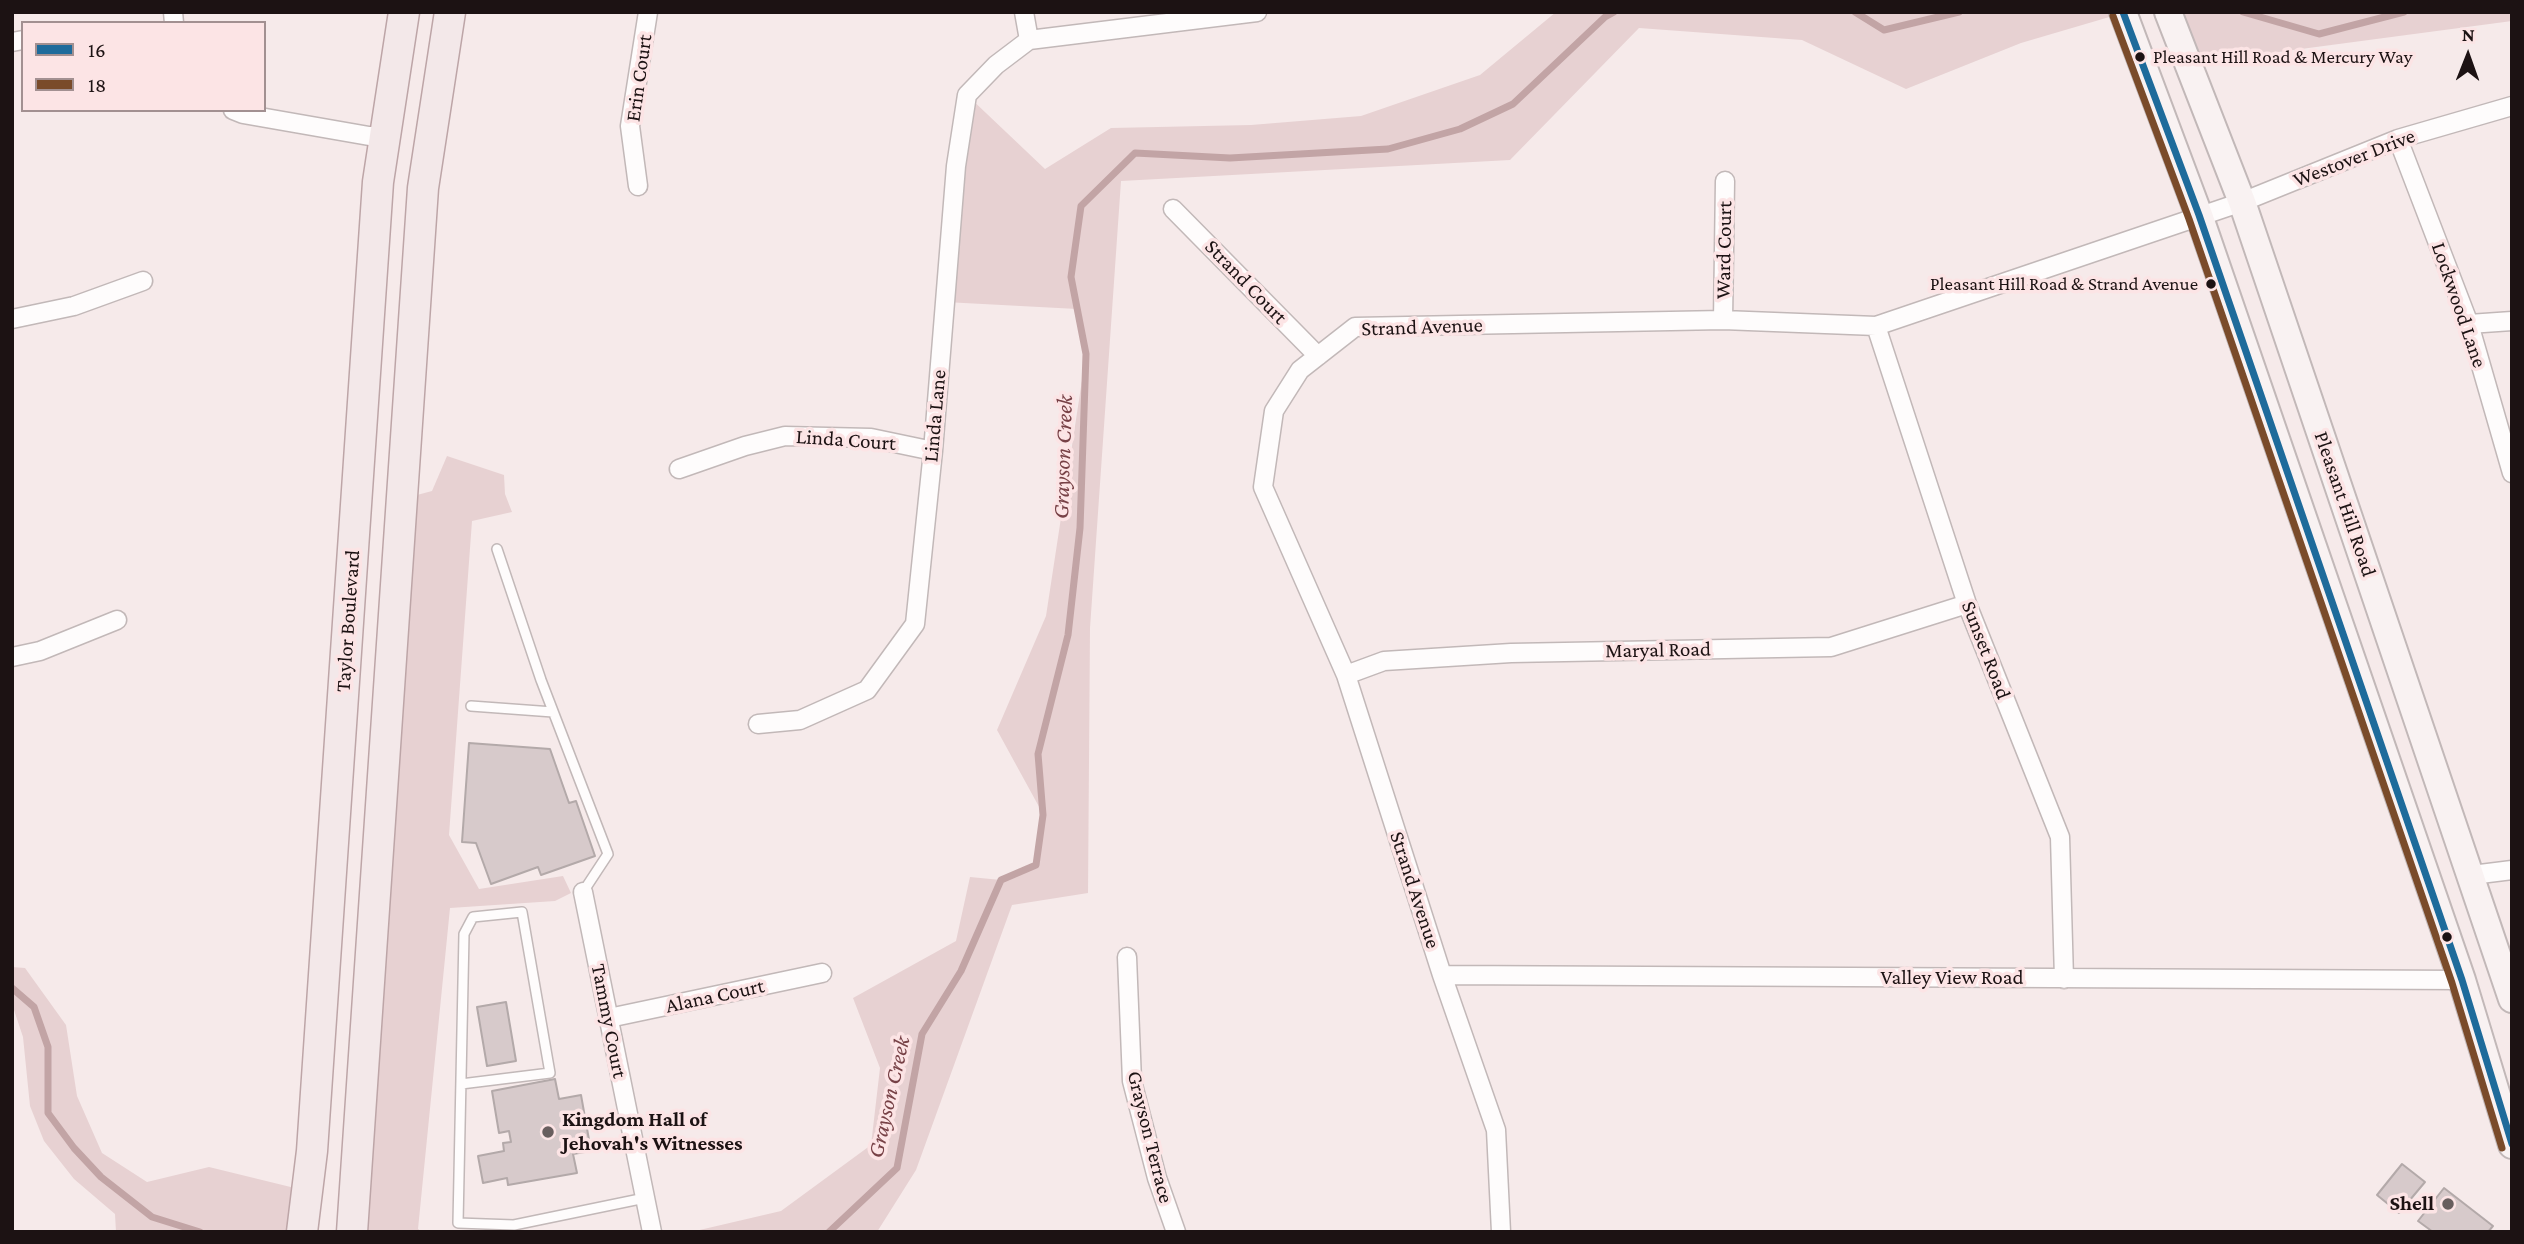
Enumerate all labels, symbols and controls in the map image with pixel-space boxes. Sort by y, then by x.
legend [21,21,266,112]
north arrow [2433,21,2503,91]
text: N [2462,24,2475,45]
street label: Erin Court [620,33,658,123]
text: 16 [88,38,106,62]
place label: Pleasant Hill Road & Mercury Way [2153,46,2412,68]
marker: Pleasant Hill Road & Mercury Way [2133,50,2147,64]
text: 18 [88,73,106,97]
street label: Westover Drive [2289,123,2419,193]
street label: Ward Court [1711,201,1737,299]
street label: Strand Court [1199,234,1293,330]
street label: Lockwood Lane [2426,239,2492,371]
place label: Pleasant Hill Road & Strand Avenue [1930,273,2198,295]
marker: Pleasant Hill Road & Strand Avenue [2204,277,2218,291]
street label: Strand Avenue [1361,312,1483,342]
street label: Linda Lane [918,369,952,463]
water label: Grayson Creek [1047,395,1079,519]
street label: Linda Court [795,424,897,456]
street label: Pleasant Hill Road [2308,428,2382,580]
street label: Taylor Boulevard [330,549,366,693]
street label: Sunset Road [1956,597,2016,703]
street label: Maryal Road [1605,636,1711,664]
street label: Strand Avenue [1384,828,1446,952]
unlabelled marker [2440,930,2454,944]
street label: Tammy Court [586,962,632,1080]
street label: Valley View Road [1881,965,2023,991]
street label: Alana Court [663,973,767,1019]
water label: Grayson Creek [862,1033,916,1161]
street label: Grayson Terrace [1121,1068,1179,1206]
place label: Kingdom Hall of Jehovah's Witnesses [562,1107,743,1157]
marker: Kingdom Hall of Jehovah's Witnesses [540,1124,556,1140]
place label: Shell [2389,1191,2434,1217]
marker: Shell [2440,1196,2456,1212]

